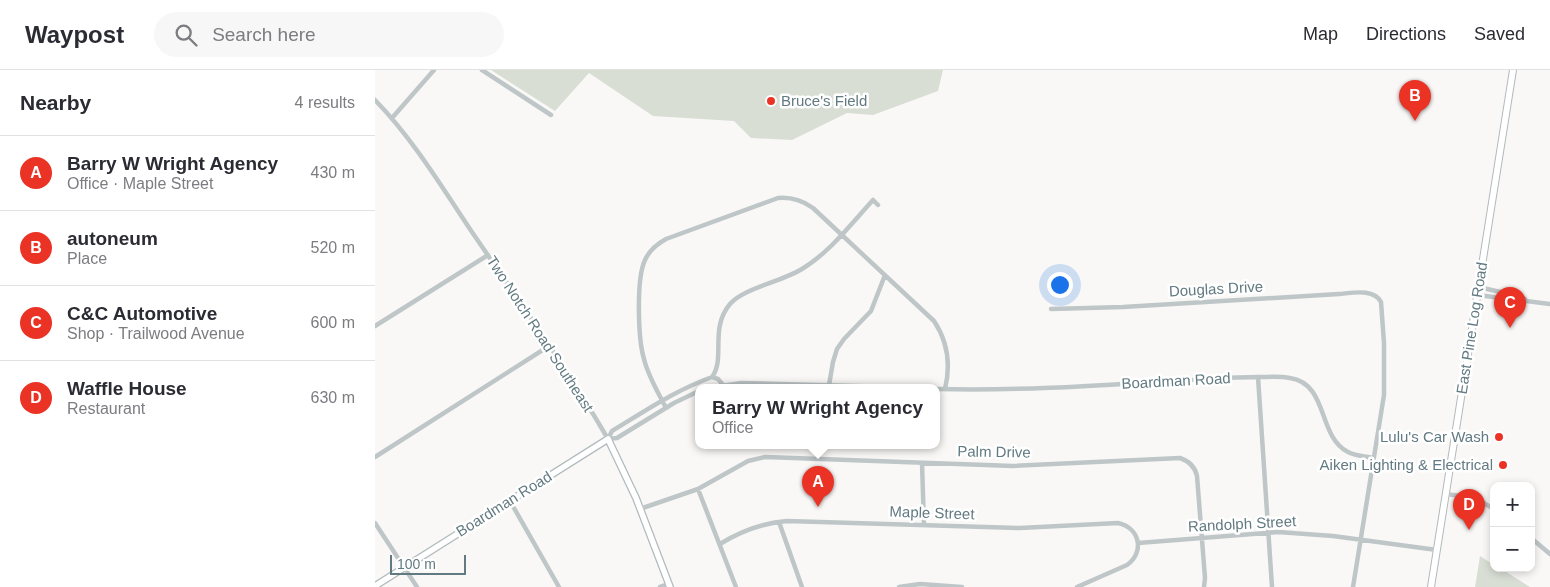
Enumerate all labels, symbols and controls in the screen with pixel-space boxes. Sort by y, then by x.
search box [154,12,504,57]
text: Waypost [25,21,124,48]
icon: search [172,21,200,49]
text: Search here [212,24,316,45]
text: Map [1303,24,1338,44]
text: Directions [1366,24,1446,44]
text: Saved [1474,24,1525,44]
pin: B [1399,80,1431,121]
text: Nearby [20,91,91,114]
place label: Bruce's Field [781,92,867,109]
text: 4 results [295,94,355,111]
marker: Bruce's Field [765,95,777,107]
text: Barry W Wright Agency [67,153,278,174]
text: A [30,164,42,181]
text: 430 m [311,164,355,181]
text: Office · Maple Street [67,175,213,192]
text: autoneum [67,228,158,249]
text: B [30,239,42,256]
text: 520 m [311,239,355,256]
text: Place [67,250,107,267]
street label: Two Notch Road Southeast [484,253,598,416]
street label: East Pine Log Road [1453,261,1490,395]
your location [1047,272,1073,298]
street label: Douglas Drive [1168,278,1263,299]
pin: C [1494,287,1526,328]
text: C&C Automotive [67,303,217,324]
text: C [30,314,42,331]
text: 600 m [311,314,355,331]
text: Shop · Trailwood Avenue [67,325,245,342]
street label: Boardman Road [1121,369,1231,392]
text: Waffle House [67,378,187,399]
popup [695,384,940,449]
text: D [30,389,42,406]
text: 630 m [311,389,355,406]
text: Barry W Wright Agency [712,397,923,418]
text: Restaurant [67,400,145,417]
text: Office [712,419,753,436]
place label: Lulu's Car Wash [1380,428,1489,445]
marker: Lulu's Car Wash [1493,431,1505,443]
street label: Palm Drive [957,442,1031,461]
place label: Aiken Lighting & Electrical [1320,456,1493,473]
marker: Aiken Lighting & Electrical [1497,459,1509,471]
pin: A [802,466,834,507]
street label: Boardman Road [453,467,555,540]
map controls [1490,482,1535,572]
button: + [1490,482,1535,527]
pin: D [1453,489,1485,530]
street label: Maple Street [889,503,976,523]
street label: Randolph Street [1187,512,1297,535]
button: − [1490,527,1535,572]
scale bar [390,552,466,575]
text: 100 m [397,556,436,572]

